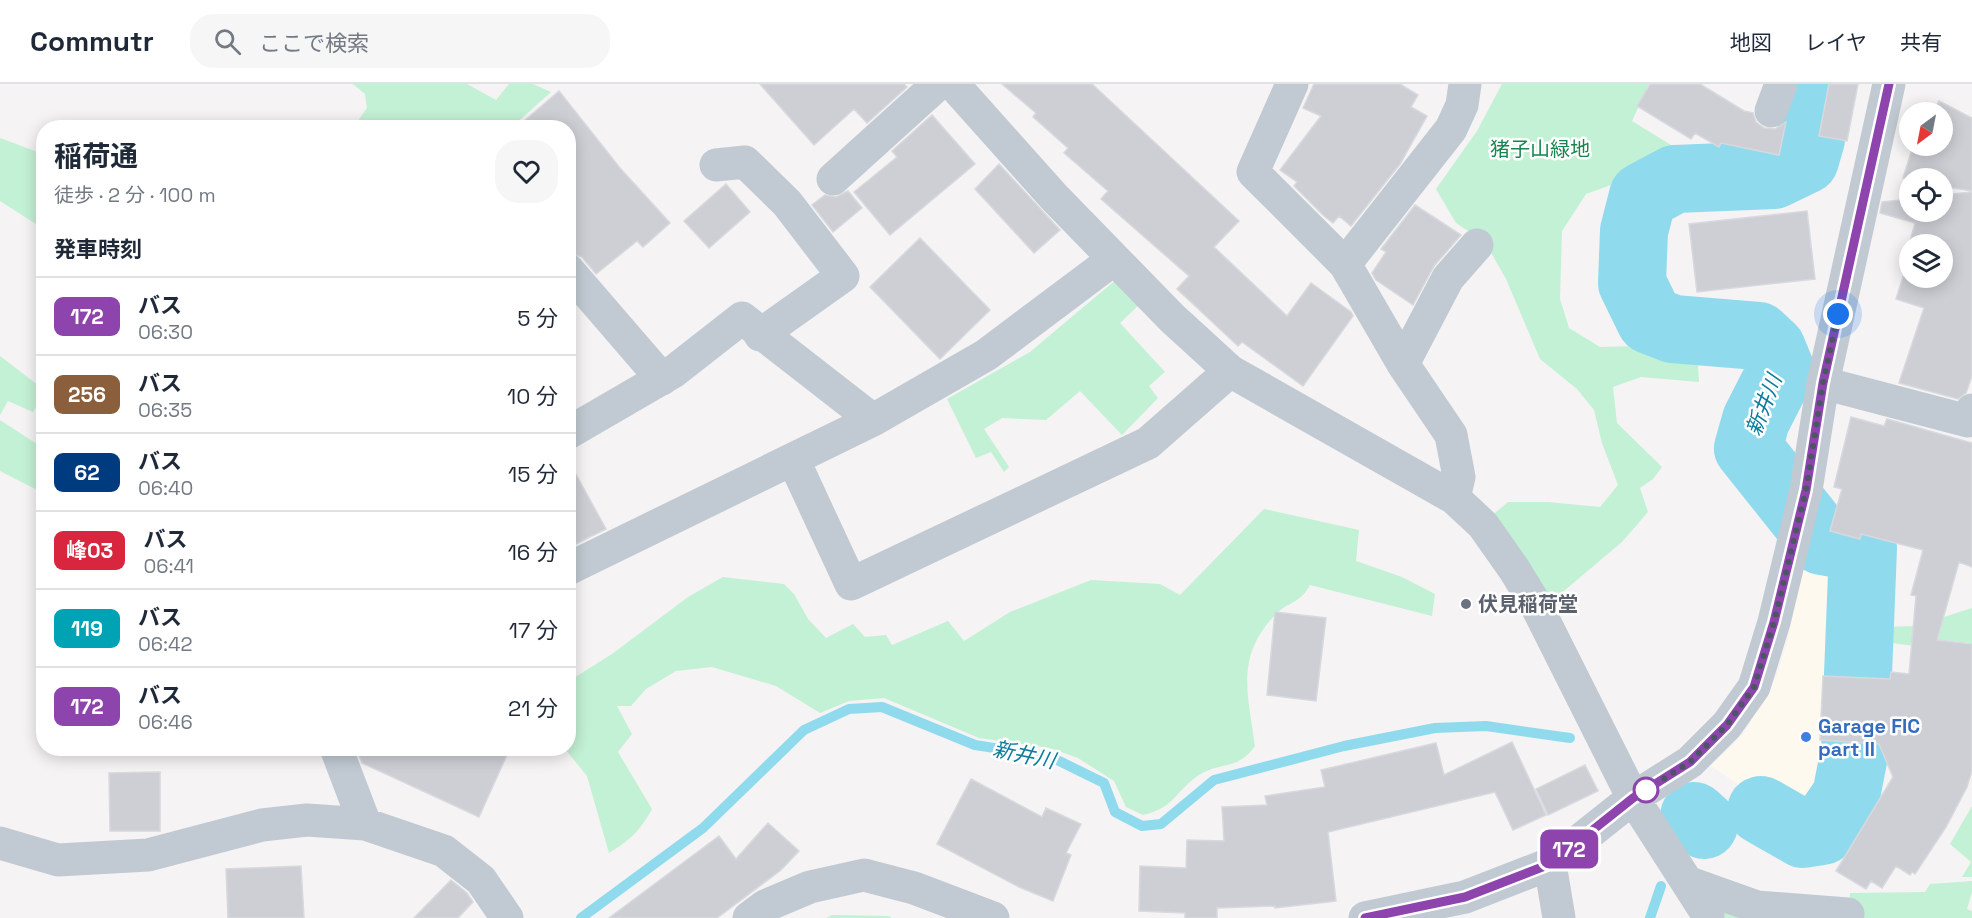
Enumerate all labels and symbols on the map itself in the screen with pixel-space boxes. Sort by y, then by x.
north arrow [1899,102,1953,156]
park label: 猪子山緑地 [1490,136,1590,162]
your location [1823,299,1853,329]
water label: 新井川 [1740,369,1788,439]
place label: 伏見稲荷堂 [1478,591,1578,617]
marker: 伏見稲荷堂 [1459,597,1473,611]
place label: Garage FIC part II [1818,713,1920,762]
marker: Garage FIC part II [1799,730,1813,744]
water label: 新井川 [990,735,1060,775]
unlabelled marker [1633,777,1659,803]
line badge: 172 [1534,830,1604,868]

